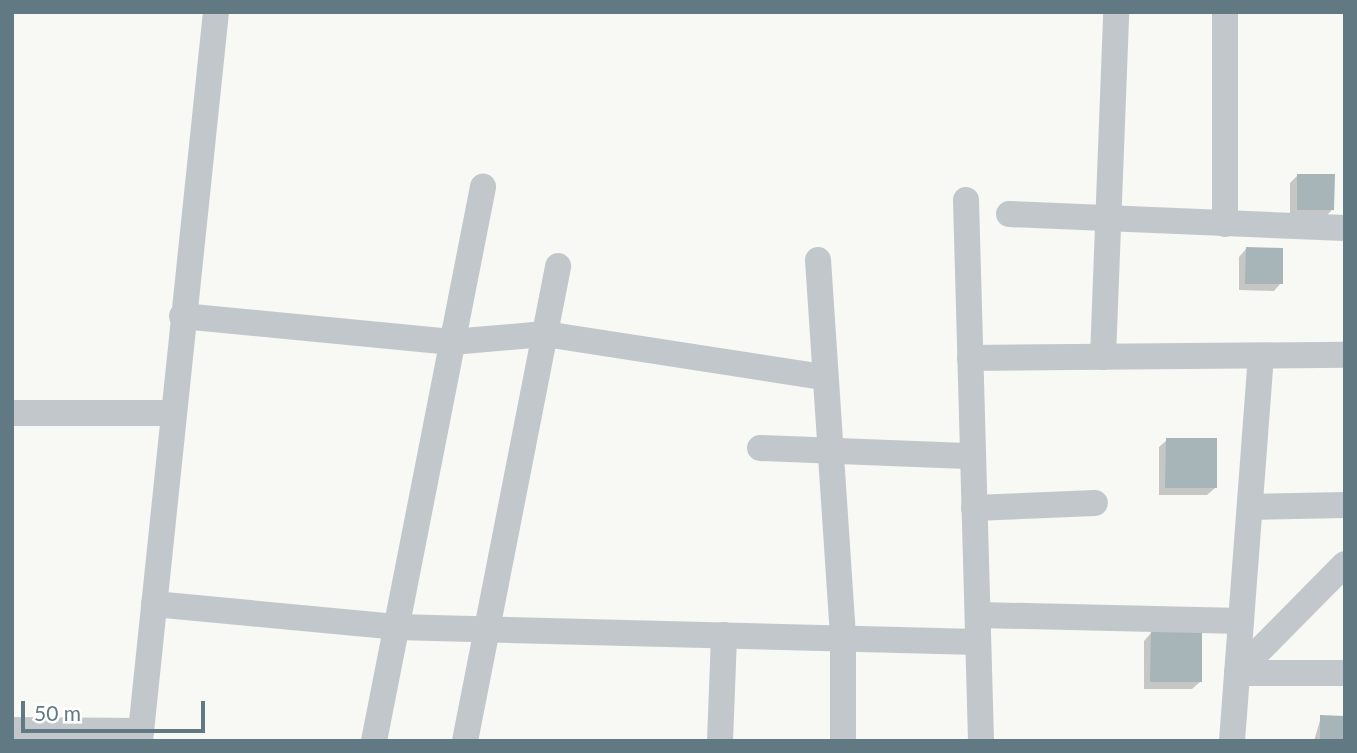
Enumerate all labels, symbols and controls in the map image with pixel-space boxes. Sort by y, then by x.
scale bar [24,686,208,730]
text: 50 m [34,700,81,725]

